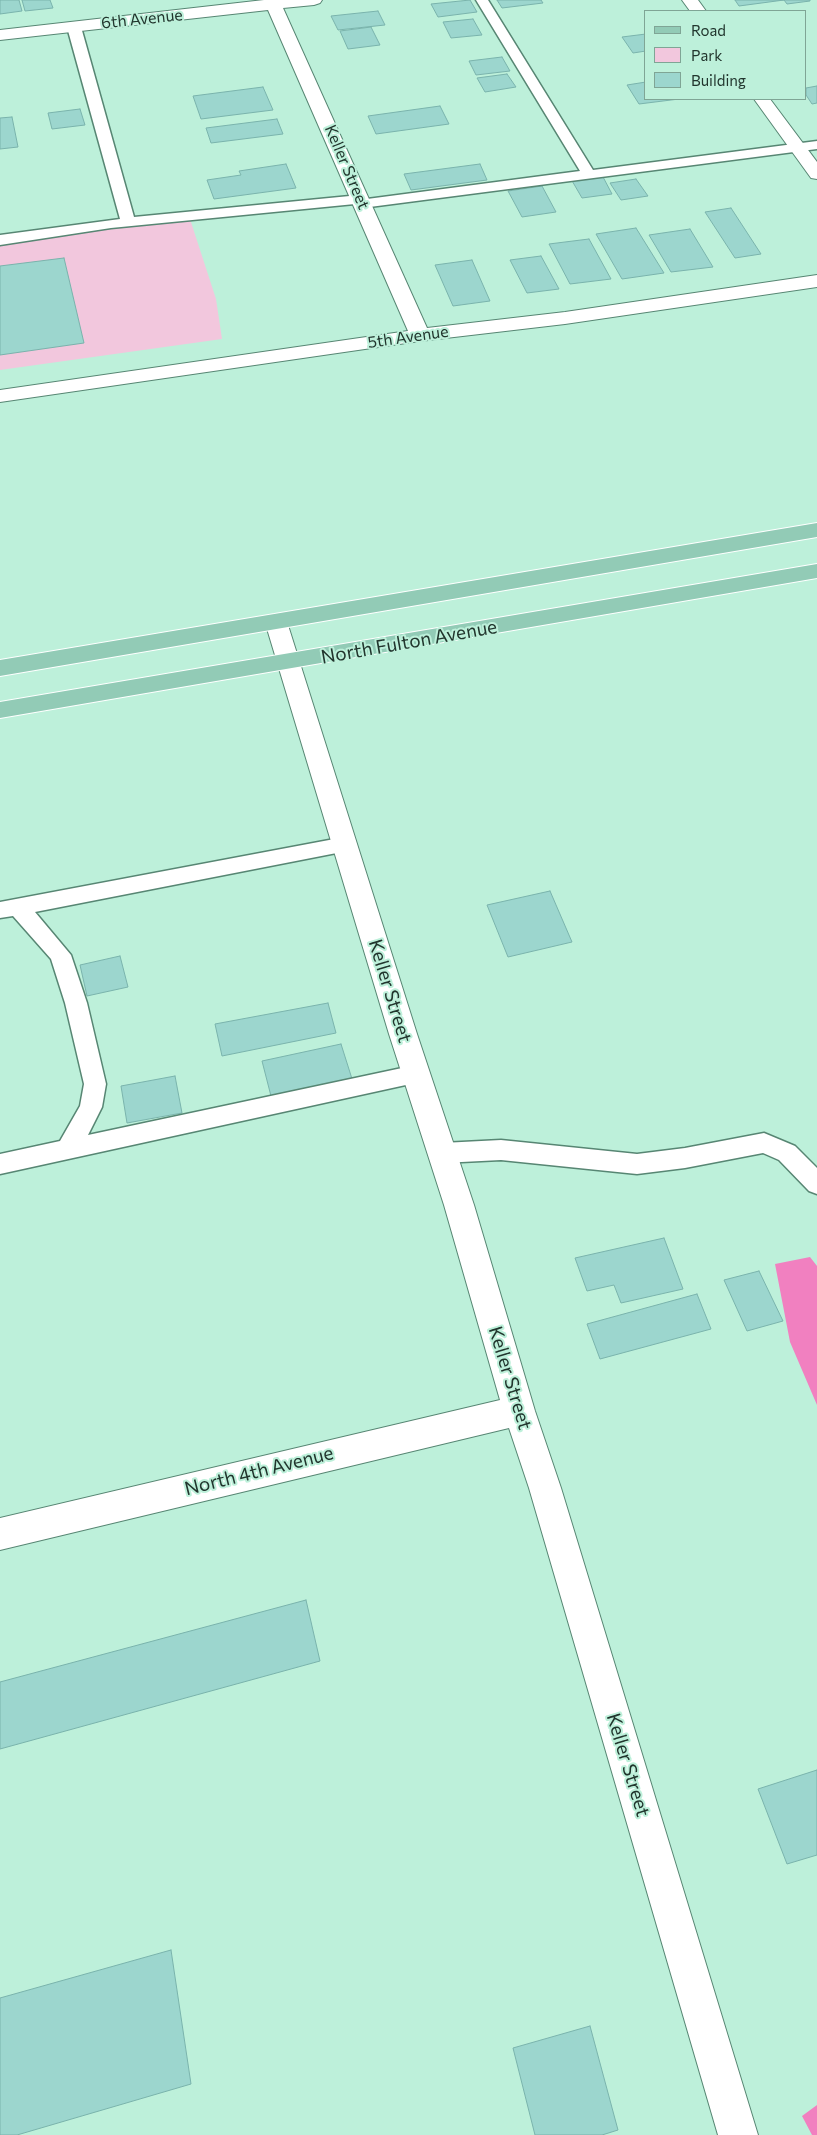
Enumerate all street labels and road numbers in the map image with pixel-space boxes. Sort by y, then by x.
street label: 6th Avenue [100,5,184,33]
street label: Keller Street [321,122,373,212]
street label: 5th Avenue [366,322,450,352]
street label: North Fulton Avenue [319,615,499,669]
street label: Keller Street [363,937,417,1045]
street label: Keller Street [483,1324,537,1432]
street label: North 4th Avenue [182,1441,336,1501]
street label: Keller Street [601,1711,655,1819]

